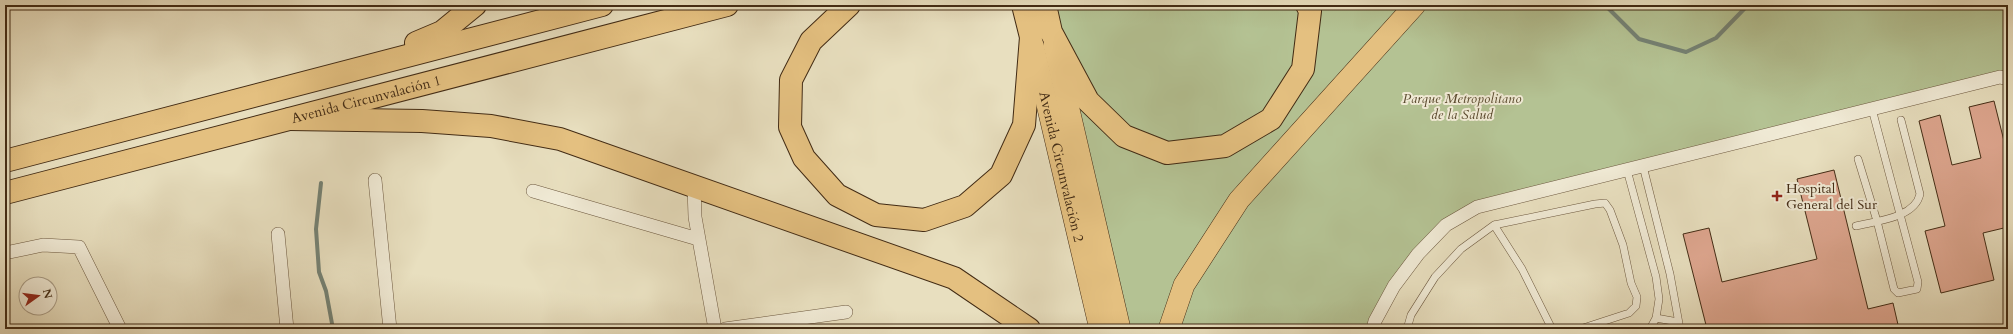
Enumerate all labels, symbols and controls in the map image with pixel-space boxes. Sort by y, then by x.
street label: Avenida Circunvalación 1 [289,70,443,128]
park label: Parque Metropolitano de la Salud [1403,89,1522,124]
street label: Avenida Circunvalación 2 [1035,90,1089,244]
place label: Hospital General del Sur [1786,179,1878,214]
marker: Hospital General del Sur [1771,190,1783,202]
north arrow [18,276,58,316]
text: N [39,287,56,301]

